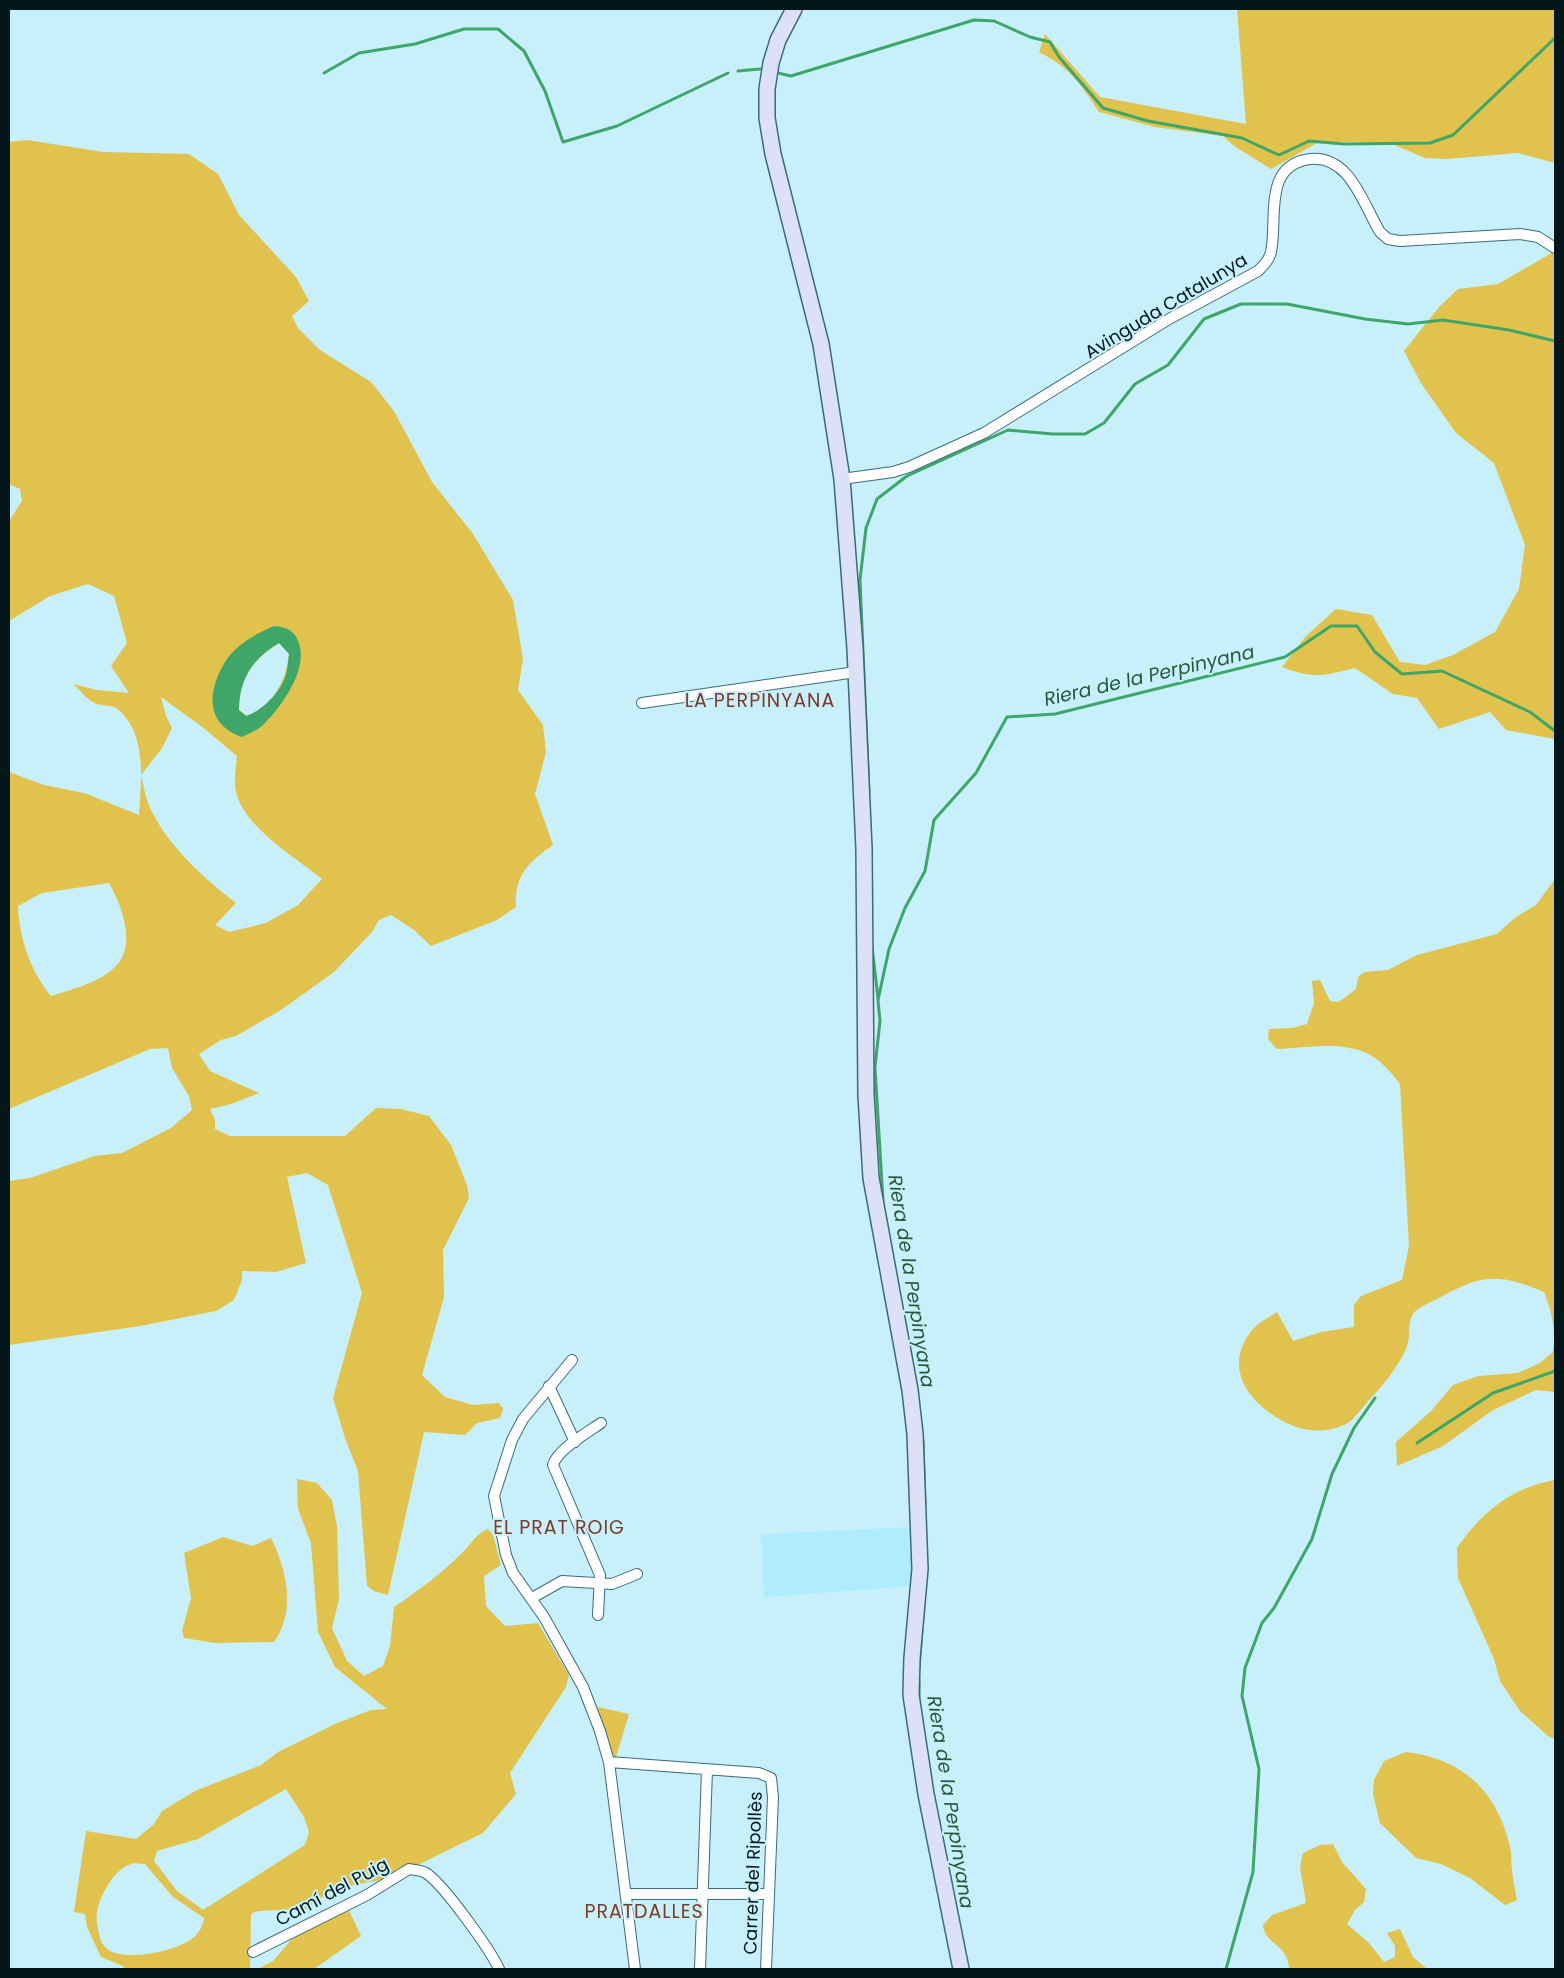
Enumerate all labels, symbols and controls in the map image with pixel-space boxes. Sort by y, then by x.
street label: Avinguda Catalunya [1080,247,1252,364]
water label: Riera de la Perpinyana [1041,638,1257,713]
district label: LA PERPINYANA [685,687,835,714]
water label: Riera de la Perpinyana [881,1173,942,1390]
district label: EL PRAT ROIG [493,1514,625,1541]
water label: Riera de la Perpinyana [920,1694,981,1911]
street label: Carrer del Ripollès [737,1791,768,1955]
street label: Camí del Puig [271,1851,393,1932]
district label: PRATDALLES [584,1898,704,1925]

